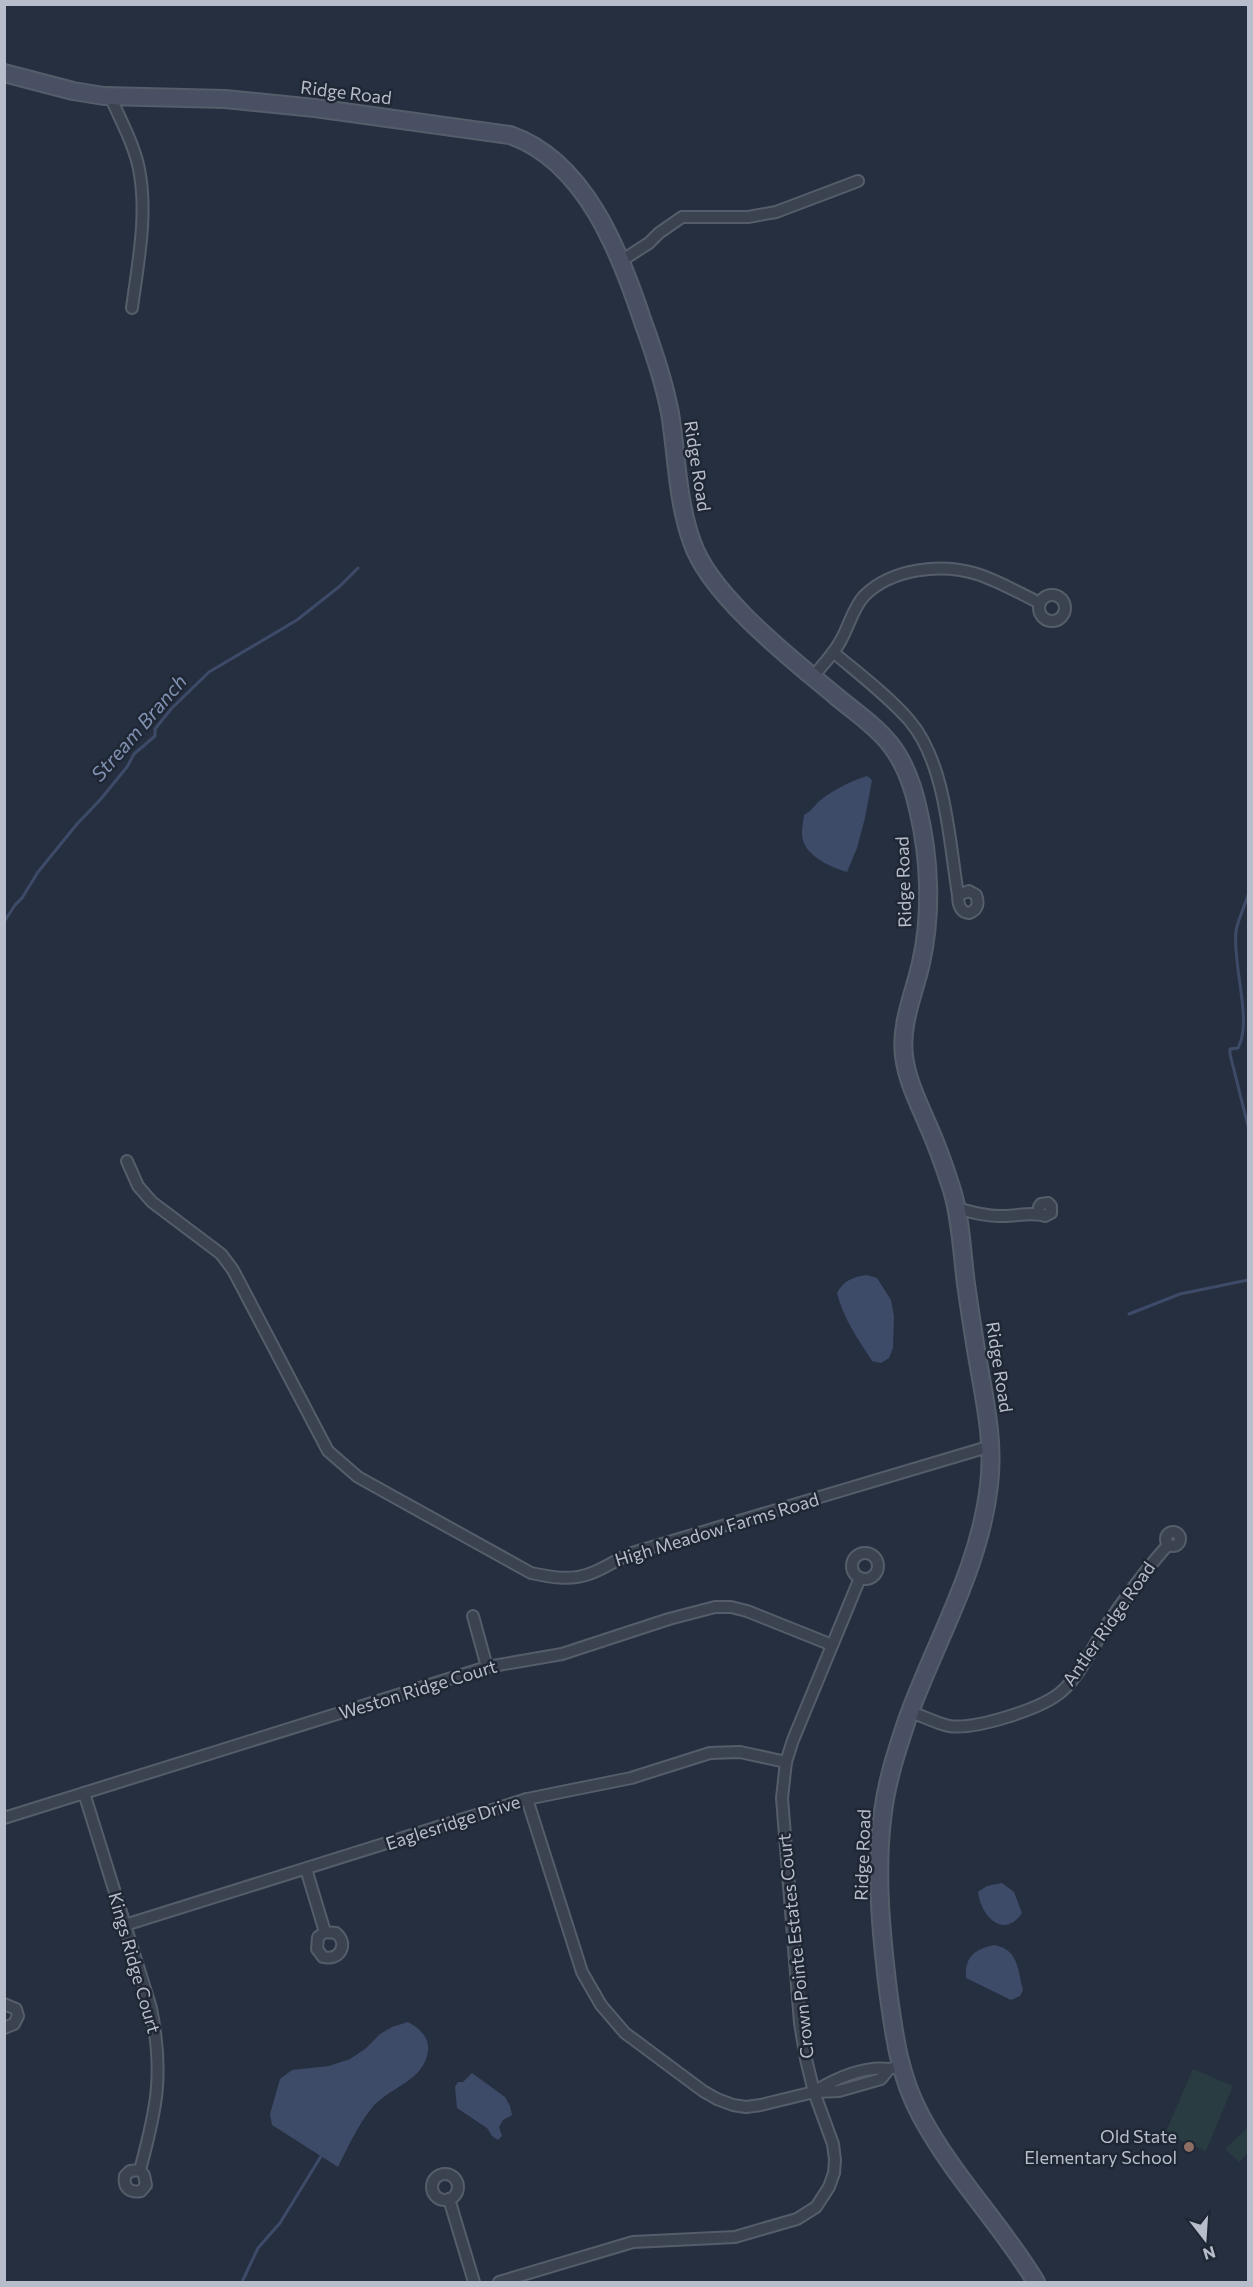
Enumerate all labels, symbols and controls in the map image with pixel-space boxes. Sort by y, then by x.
street label: Ridge Road [299,76,393,109]
street label: Ridge Road [680,419,716,513]
water label: Stream Branch [85,669,191,786]
street label: Ridge Road [890,836,916,928]
street label: Ridge Road [982,1320,1018,1414]
street label: High Meadow Farms Road [612,1487,821,1571]
street label: Antler Ridge Road [1057,1557,1159,1690]
street label: Weston Ridge Court [336,1655,499,1724]
street label: Eaglesridge Drive [383,1790,523,1854]
street label: Ridge Road [849,1809,875,1901]
street label: Crown Pointe Estates Court [772,1832,818,2060]
street label: Kings Ridge Court [104,1890,166,2036]
place label: Old State Elementary School [1024,2125,1177,2168]
marker: Old State Elementary School [1182,2140,1196,2154]
north arrow [1175,2209,1235,2269]
text: N [1201,2243,1218,2265]

